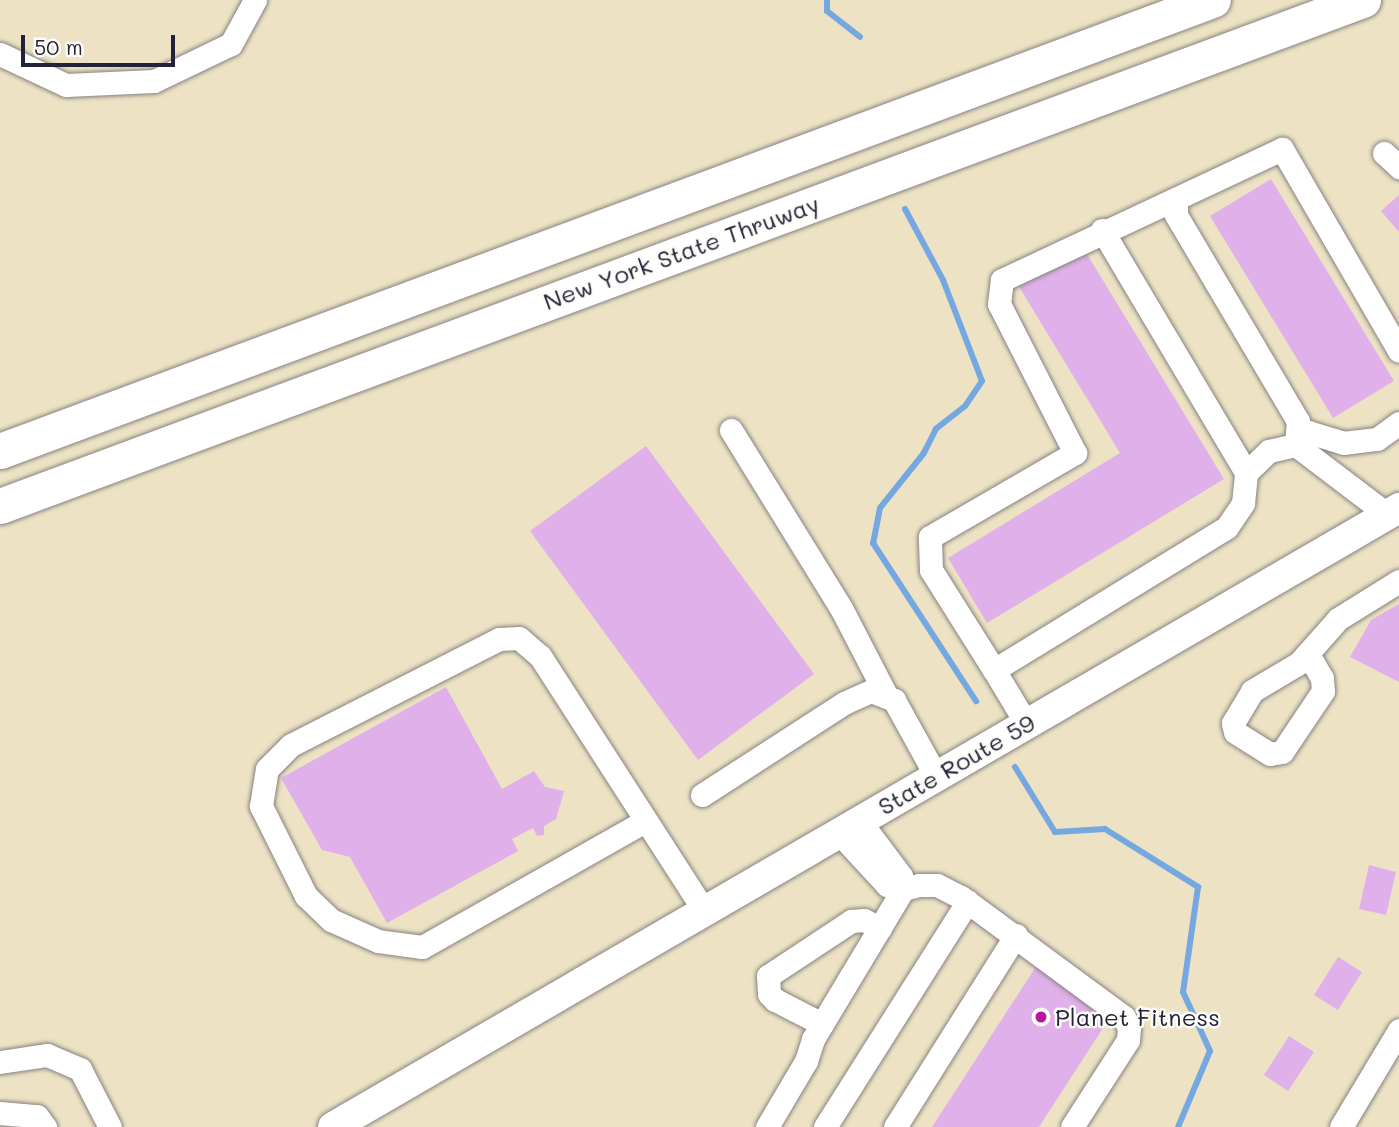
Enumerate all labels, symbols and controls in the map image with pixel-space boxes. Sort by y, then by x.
scale bar [24,21,178,65]
text: 50 m [34,33,83,60]
street label: New York State Thruway [539,189,823,315]
street label: State Route 59 [873,707,1039,821]
place label: Planet Fitness [1055,1003,1220,1031]
marker: Planet Fitness [1033,1009,1049,1025]

